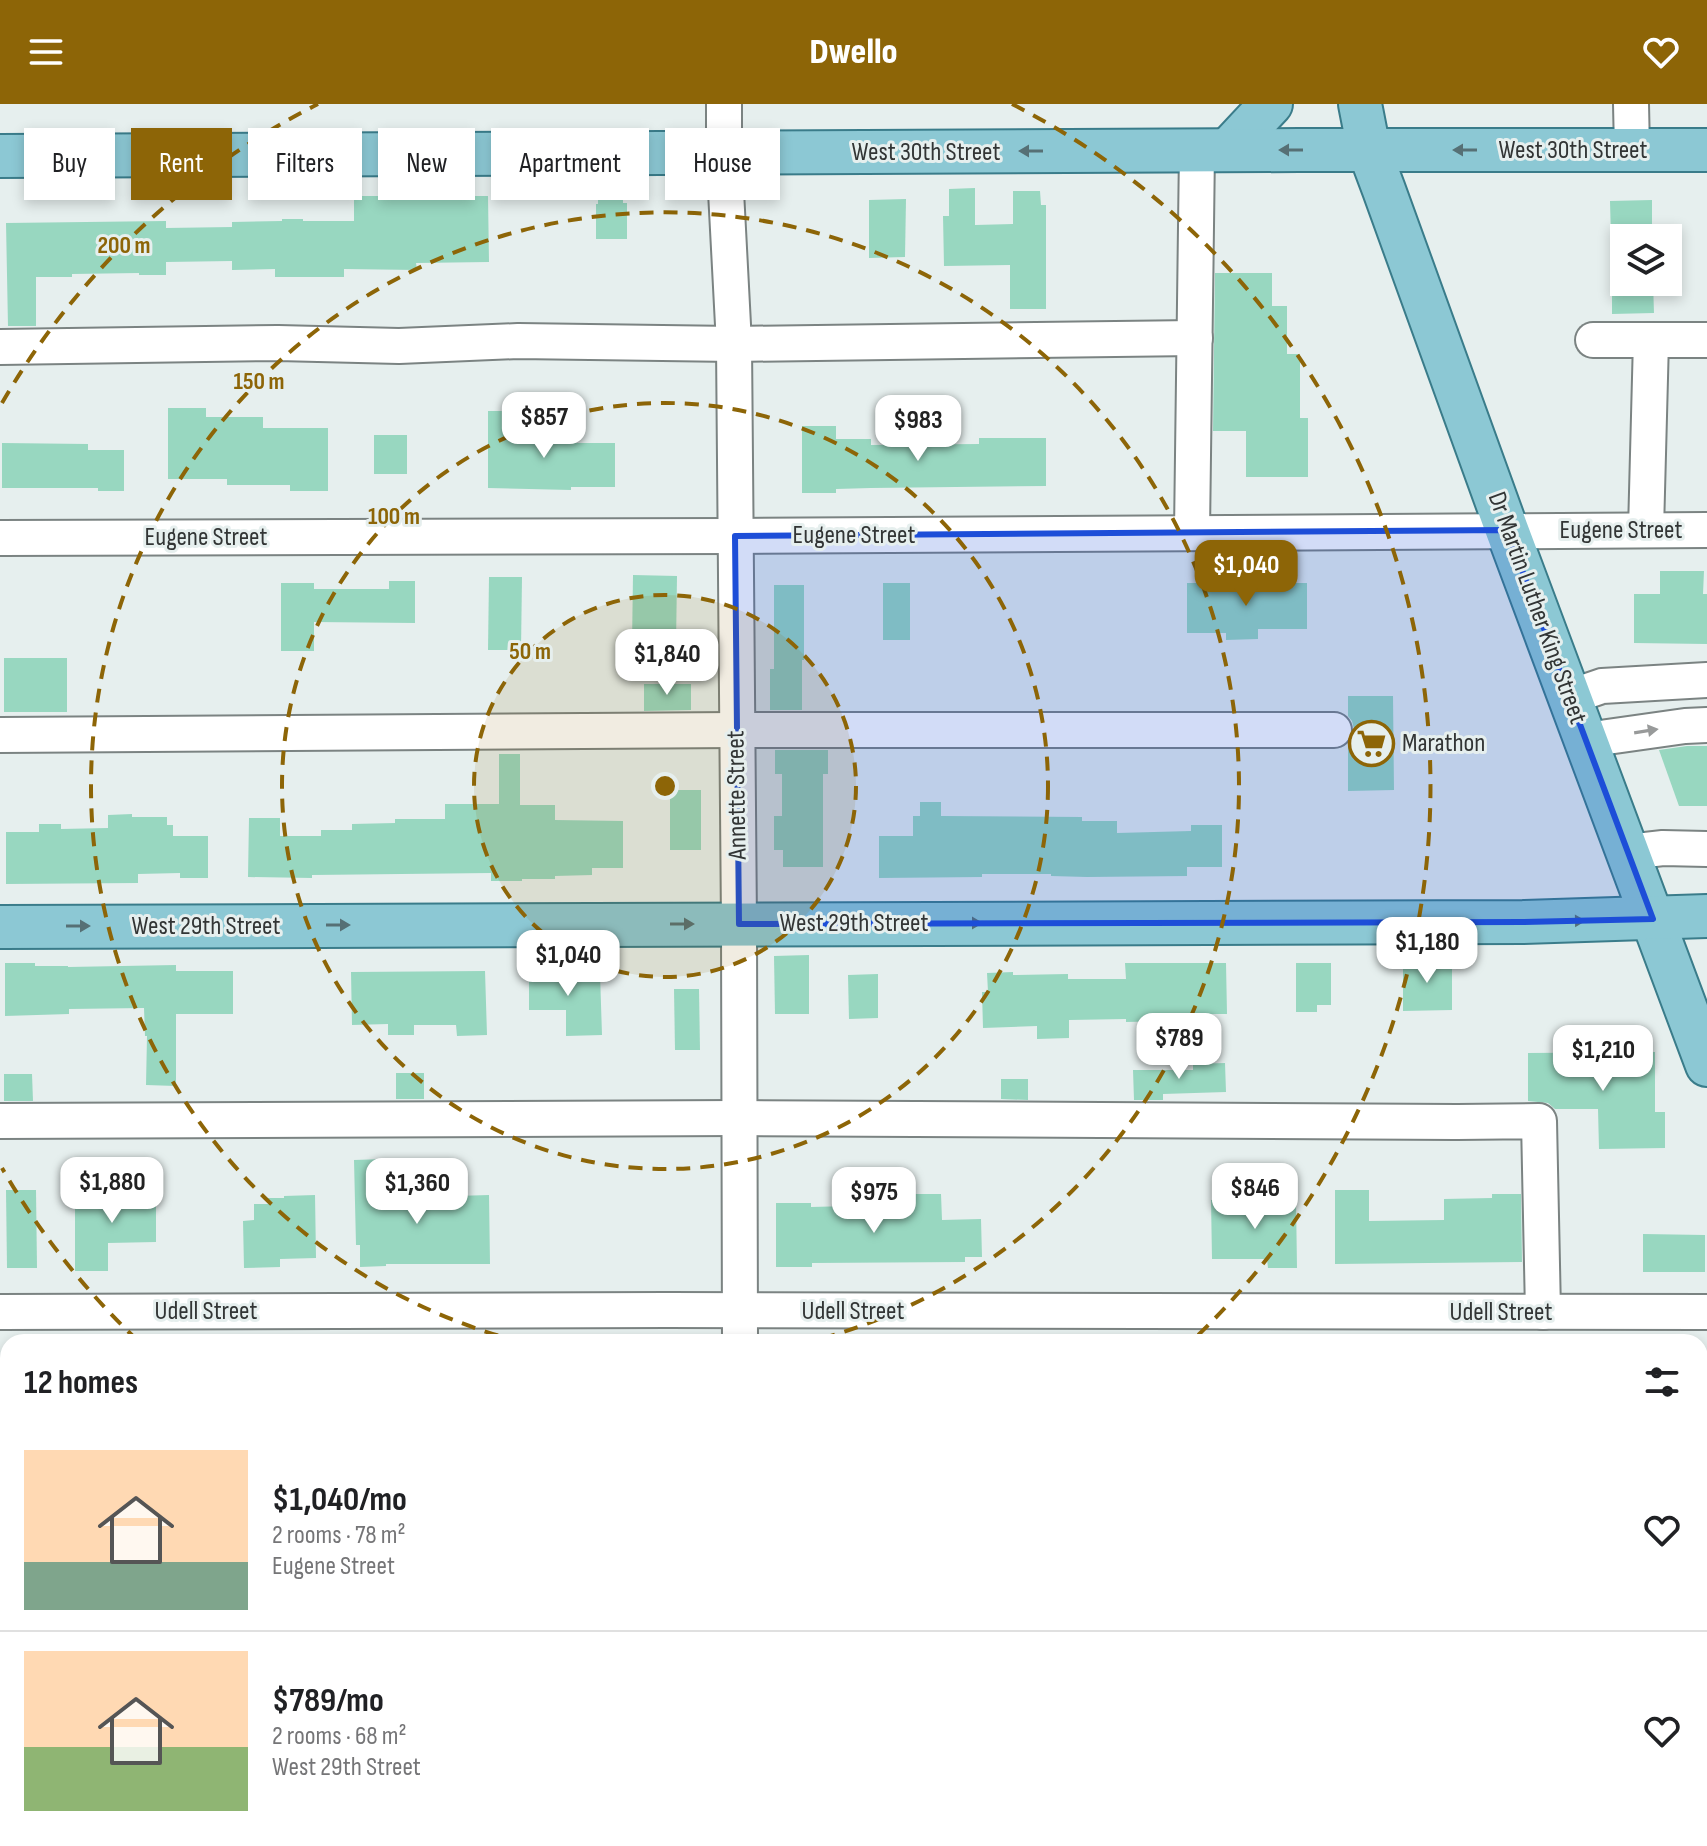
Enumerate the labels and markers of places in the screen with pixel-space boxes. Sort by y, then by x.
pin: $857 [497,392,591,460]
pin: $983 [871,395,965,463]
pin: $1,040 [1181,540,1311,608]
pin: $1,840 [602,629,732,697]
supermarket icon: Marathon [1347,719,1395,767]
place label: Marathon [1402,728,1486,759]
centre of rings [651,772,679,800]
pin: $1,180 [1362,917,1492,985]
pin: $1,040 [503,930,633,998]
pin: $789 [1132,1013,1226,1081]
pin: $1,210 [1538,1025,1668,1093]
pin: $1,880 [47,1157,177,1225]
pin: $1,360 [352,1158,482,1226]
pin: $846 [1208,1163,1302,1231]
pin: $975 [827,1167,921,1235]

